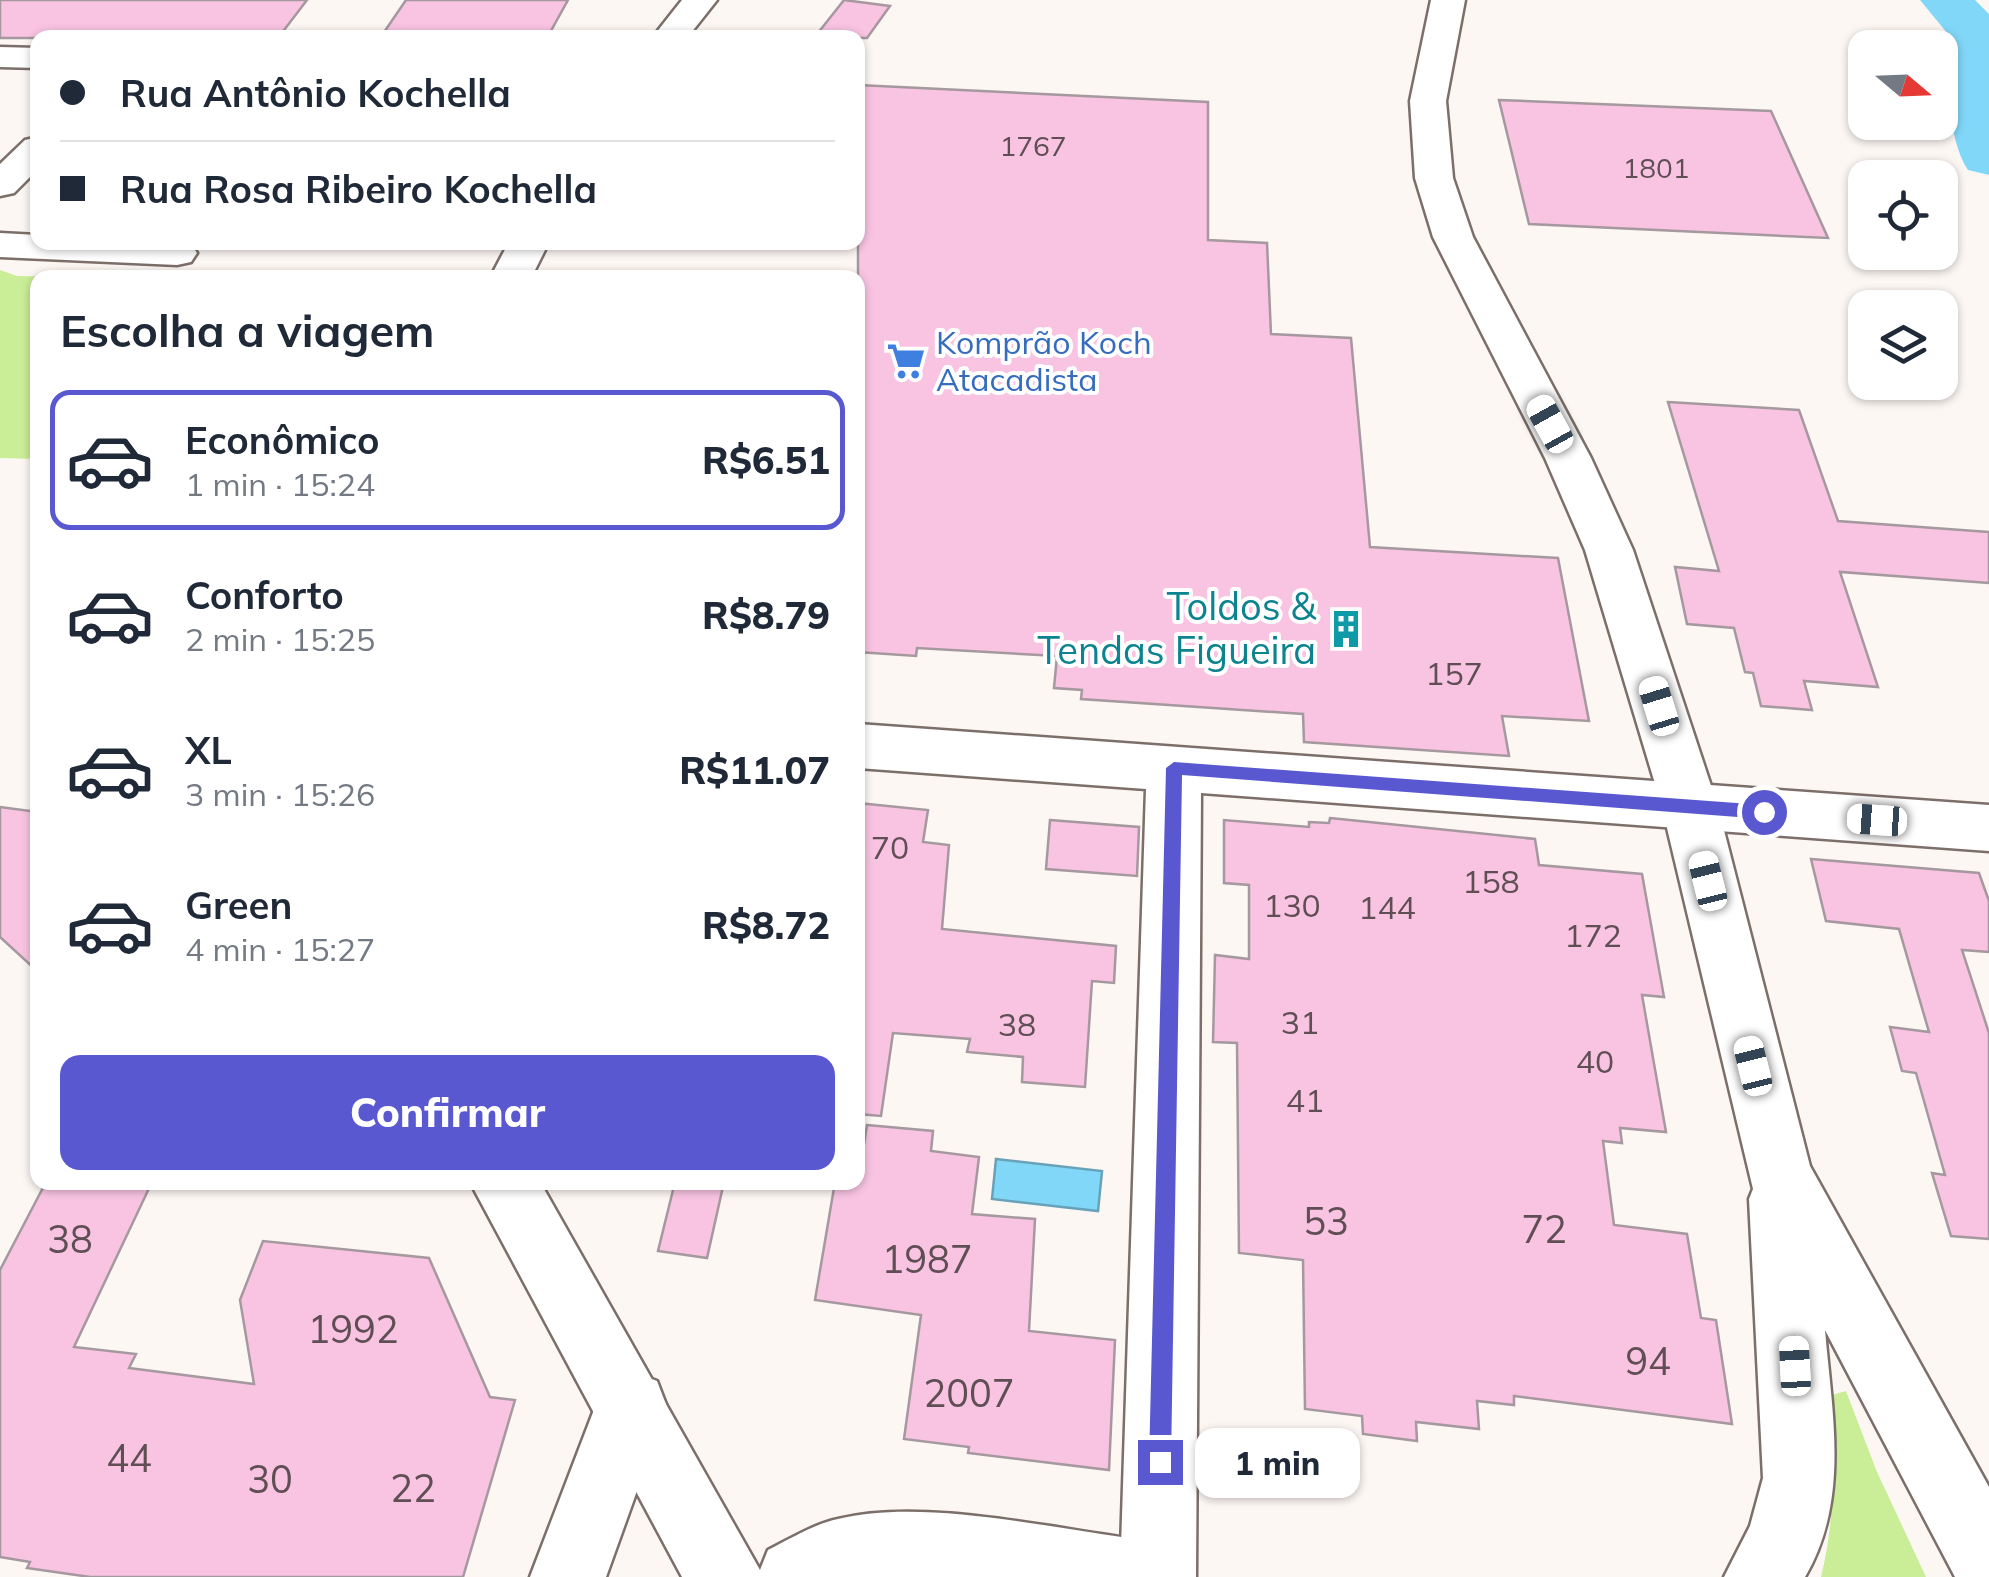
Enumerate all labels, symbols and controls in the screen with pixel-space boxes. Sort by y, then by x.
north arrow [1848,30,1958,140]
map controls [1848,30,1958,400]
text: Rua Antônio Kochella [120,69,511,117]
house number: 1767 [999,128,1067,163]
house number: 1801 [1622,150,1690,185]
button: locate [1848,160,1958,270]
text: Rua Rosa Ribeiro Kochella [120,165,597,213]
button: layers [1848,290,1958,400]
text: Escolha a viagem [60,302,435,358]
place label: Komprão Koch Atacadista [936,322,1152,399]
supermarket icon: Komprão Koch Atacadista [885,340,927,382]
car [1522,390,1578,458]
icon: car [65,415,155,505]
text: Econômico [185,416,380,464]
text: R$6.51 [702,436,830,484]
text: 1 min · 15:24 [185,464,375,504]
icon: car [65,570,155,660]
text: Conforto [185,571,344,619]
place label: Toldos & Tendas Figueira [1037,582,1317,674]
text: R$8.79 [702,591,830,639]
building icon: Toldos & Tendas Figueira [1325,608,1367,650]
text: 2 min · 15:25 [185,619,375,659]
house number: 157 [1425,653,1483,693]
car [1636,673,1682,739]
icon: car [65,725,155,815]
text: XL [185,726,232,774]
text: R$11.07 [679,746,830,794]
text: 3 min · 15:26 [185,774,375,814]
route start [1742,790,1787,835]
car [1846,803,1908,837]
house number: 70 [871,827,909,867]
car [1686,848,1730,914]
house number: 158 [1462,861,1520,901]
icon: car [65,880,155,970]
text: Green [185,881,292,929]
house number: 130 [1263,885,1321,925]
house number: 144 [1358,887,1416,927]
text: R$8.72 [702,901,830,949]
house number: 172 [1564,915,1622,955]
text: 4 min · 15:27 [185,929,375,969]
house number: 31 [1281,1002,1319,1042]
house number: 38 [998,1004,1036,1044]
car [1731,1033,1775,1099]
house number: 40 [1576,1041,1614,1081]
button: Confirmar [60,1055,835,1170]
house number: 41 [1286,1080,1324,1120]
house number: 53 [1303,1197,1349,1245]
house number: 72 [1521,1205,1567,1253]
house number: 38 [47,1215,93,1263]
house number: 1987 [881,1235,973,1283]
house number: 1992 [307,1305,399,1353]
car [1778,1335,1812,1397]
house number: 94 [1625,1337,1671,1385]
house number: 2007 [923,1369,1015,1417]
callout: 1 min [1195,1427,1360,1497]
house number: 44 [106,1434,152,1482]
route end [1138,1440,1183,1485]
text: 1 min [1235,1443,1320,1483]
house number: 30 [247,1455,293,1503]
house number: 22 [390,1464,436,1512]

